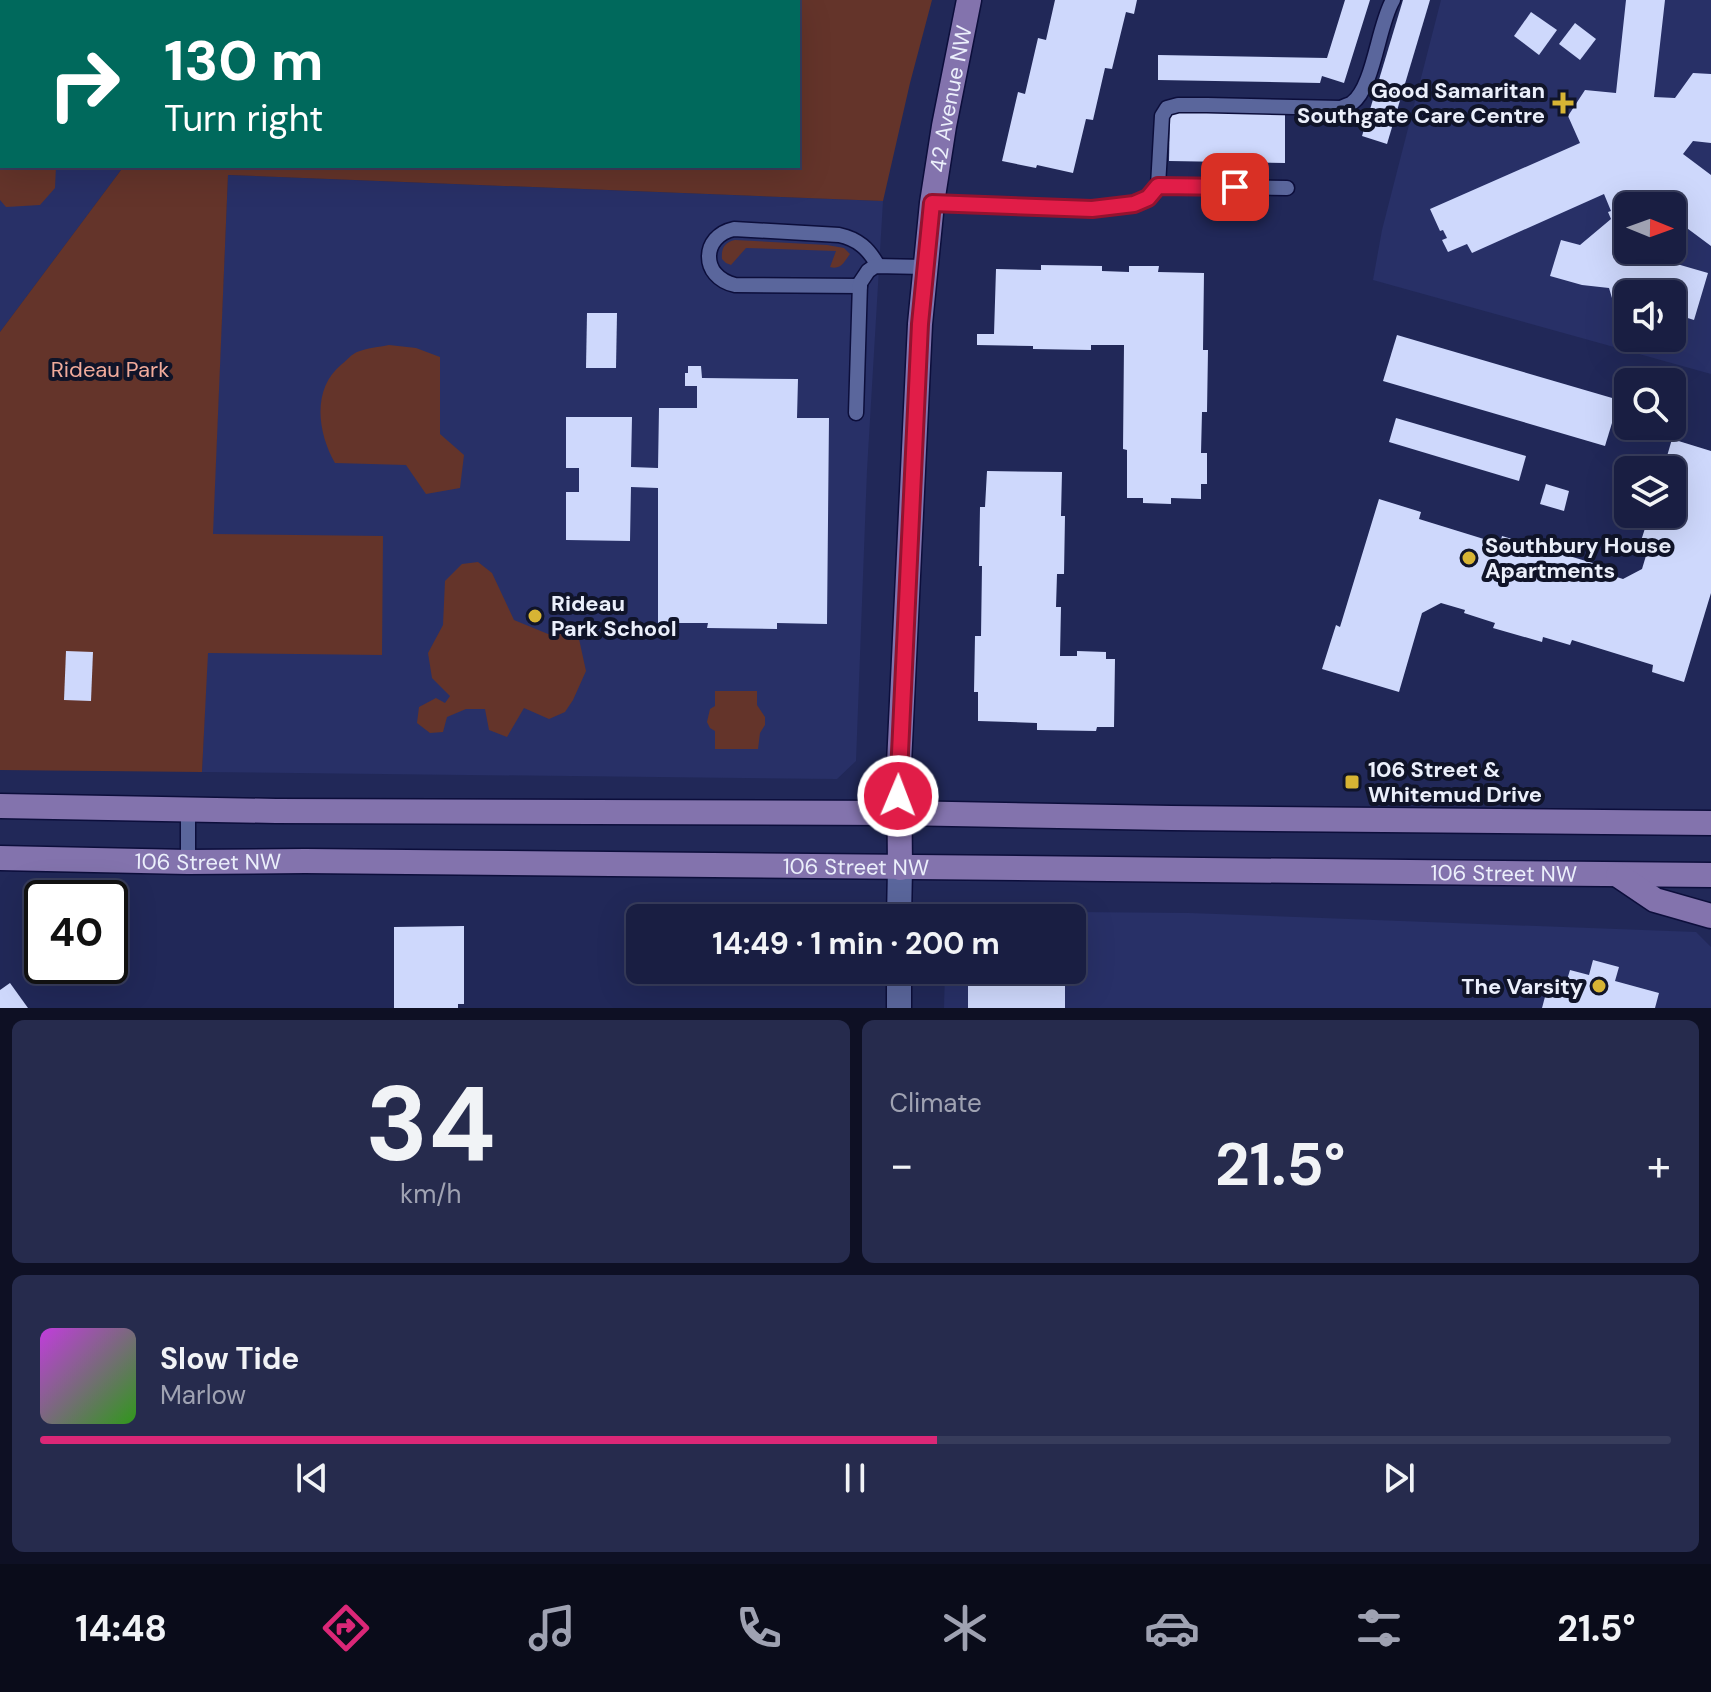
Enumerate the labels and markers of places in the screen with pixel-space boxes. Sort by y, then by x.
place label: Good Samaritan Southgate Care Centre [1297,76,1545,130]
marker: Good Samaritan Southgate Care Centre [1552,92,1574,114]
pin [1201,153,1269,221]
place label: Southbury House Apartments [1485,531,1671,585]
marker: Southbury House Apartments [1460,549,1478,567]
place label: Rideau Park School [551,589,677,643]
marker: Rideau Park School [526,607,544,625]
place label: 106 Street & Whitemud Drive [1368,755,1542,809]
marker: 106 Street & Whitemud Drive [1343,773,1361,791]
place label: The Varsity [1461,972,1583,1001]
marker: The Varsity [1590,977,1608,995]

